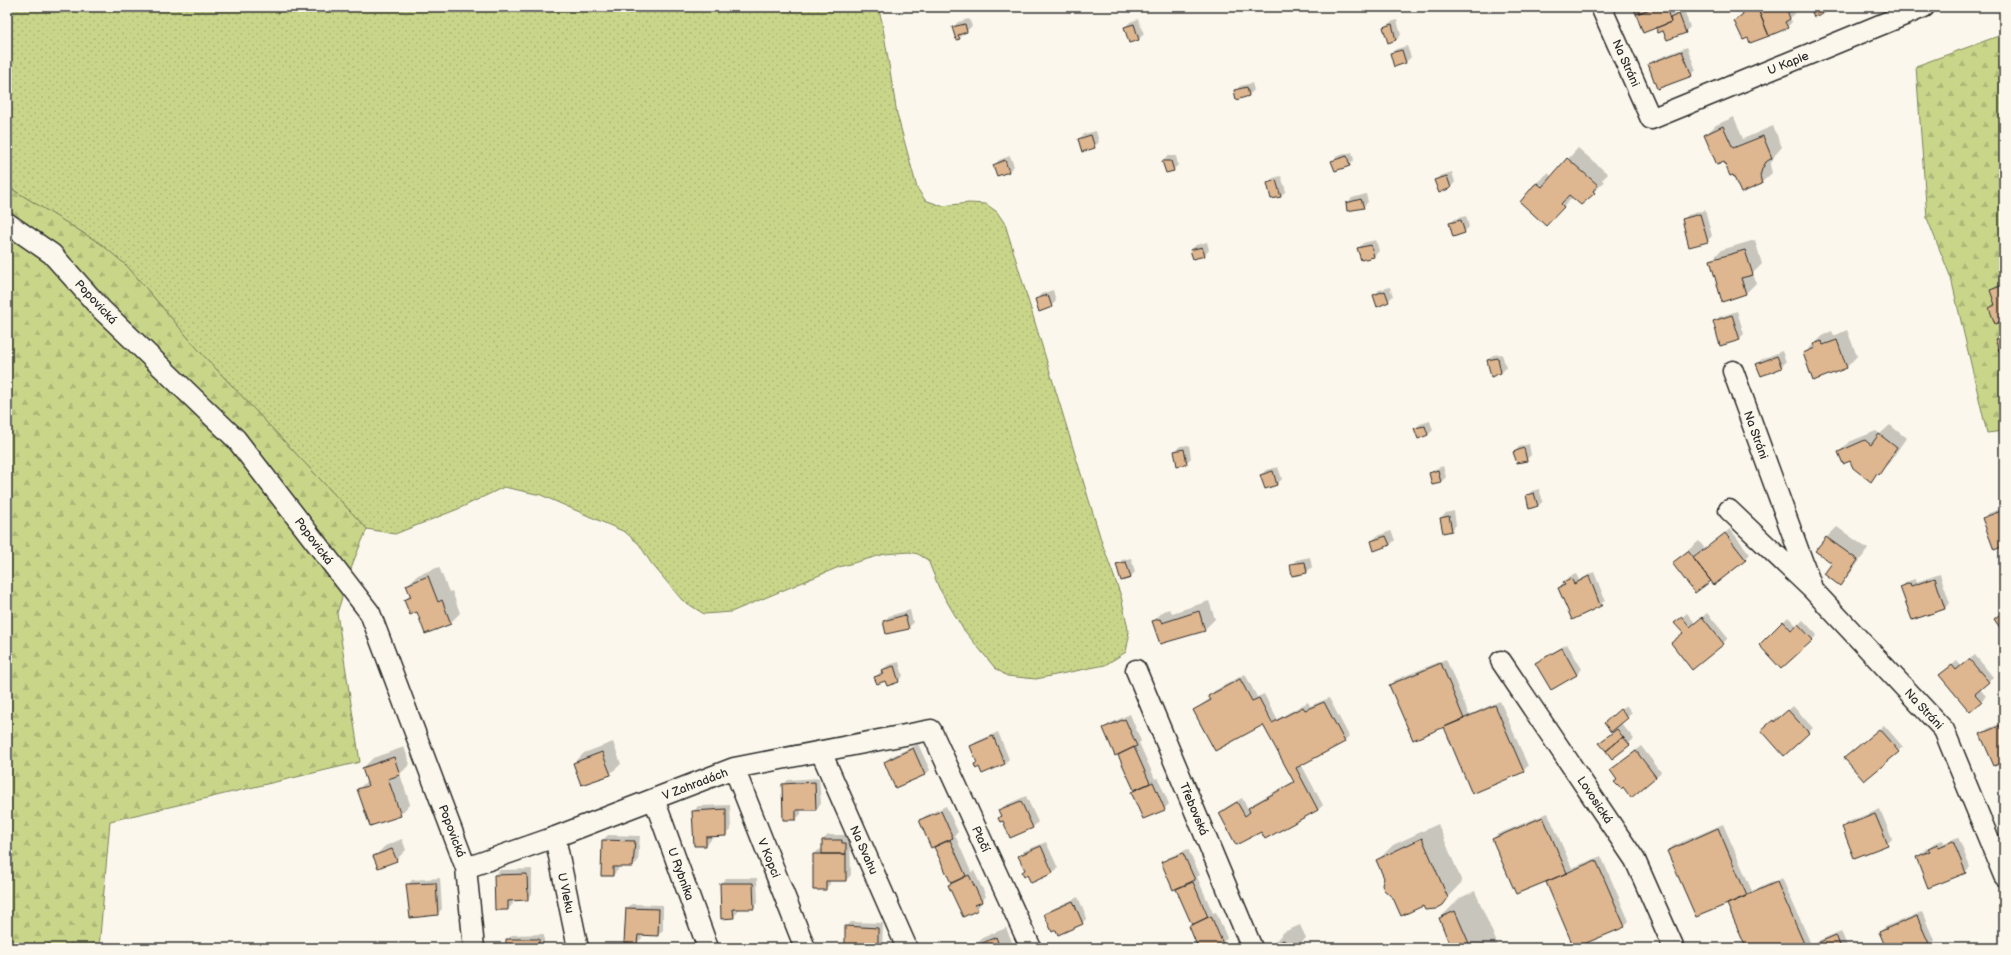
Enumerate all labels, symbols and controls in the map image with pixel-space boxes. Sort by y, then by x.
street label: Na Stráni [1608,37,1643,89]
street label: U Kaple [1765,48,1811,78]
street label: Popovická [71,277,120,328]
street label: Na Stráni [1740,409,1771,462]
street label: Popovická [291,515,336,568]
street label: Na Stráni [1901,686,1946,733]
street label: V Zahradách [660,765,730,804]
street label: Lovosická [1573,774,1616,827]
street label: Třebovská [1176,781,1211,838]
street label: Popovická [435,803,468,860]
street label: Na Svahu [846,824,881,877]
street label: Ptačí [968,824,993,855]
street label: V Kopci [754,836,783,880]
street label: U Rybníka [664,846,697,903]
street label: U Vleku [554,871,577,915]

